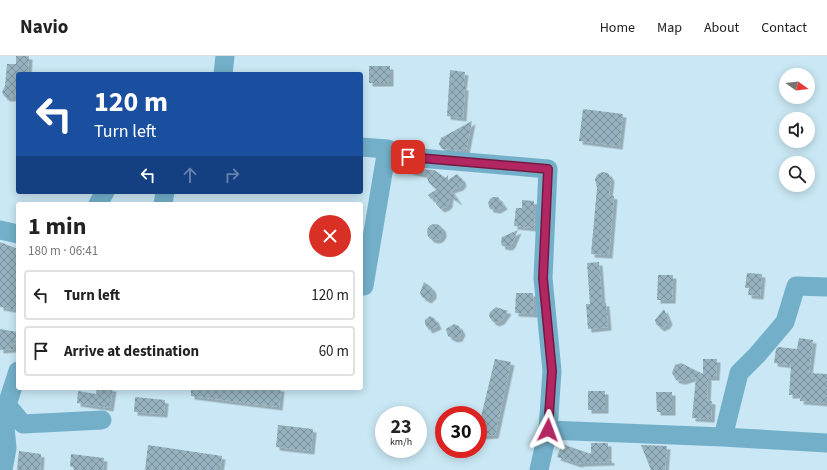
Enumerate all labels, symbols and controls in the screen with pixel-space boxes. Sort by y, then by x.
text: Navio [20,14,68,41]
text: Home [600,18,635,38]
text: Map [657,18,682,38]
text: About [704,18,739,38]
text: Contact [761,18,807,38]
north arrow [779,68,815,104]
map controls [779,68,815,192]
text: 120 m [94,82,168,122]
icon: left [28,88,80,140]
button: sound [779,112,815,148]
text: Turn left [94,119,156,144]
pin [391,140,425,174]
icon: arrive [397,146,419,168]
button: search [779,156,815,192]
icon: left [137,164,159,186]
icon: ahead [179,164,201,186]
icon: right [221,164,243,186]
text: 1 min [28,209,86,244]
button: close [309,215,351,257]
text: 180 m · 06:41 [28,242,98,260]
icon: left [30,284,52,306]
text: Turn left [64,285,120,306]
text: 120 m [311,285,349,306]
icon: arrive [30,340,52,362]
text: Arrive at destination [64,341,199,362]
text: 60 m [319,341,349,362]
speed limit sign: 30 [435,406,487,458]
position arrow [527,409,569,451]
text: 23 [390,413,412,441]
text: km/h [390,435,412,449]

